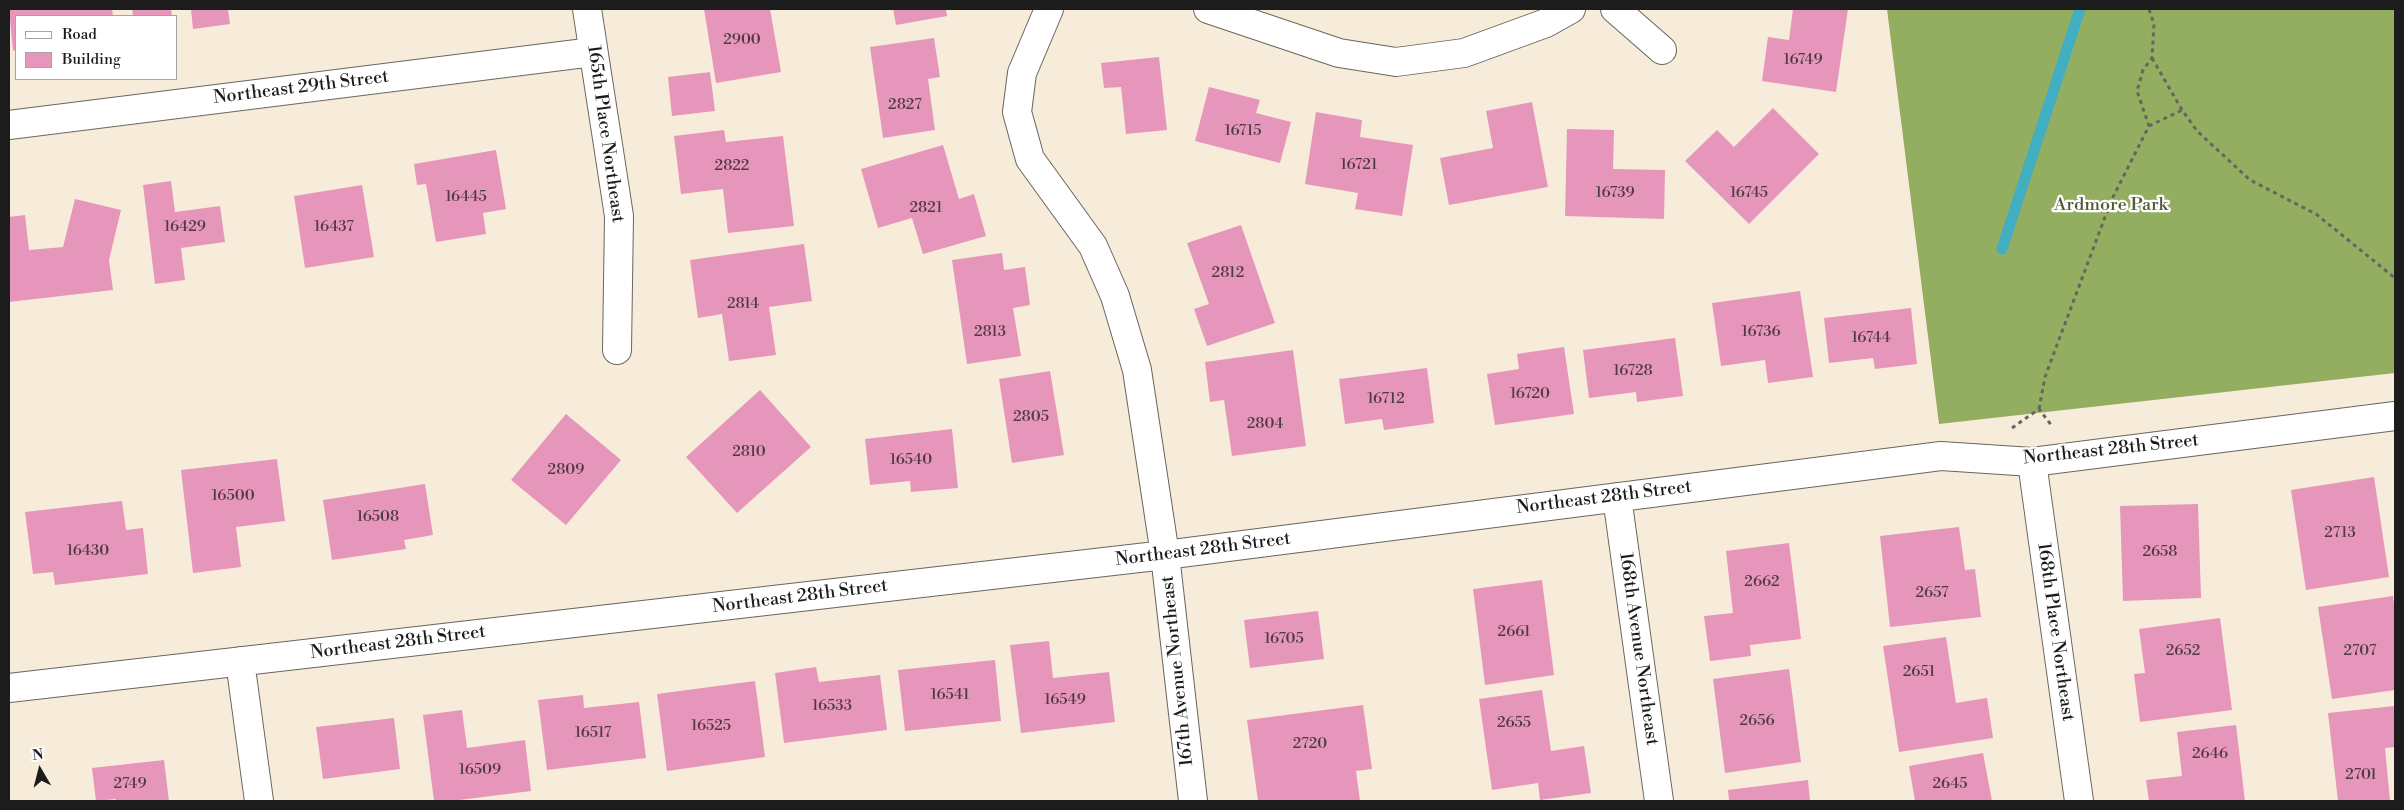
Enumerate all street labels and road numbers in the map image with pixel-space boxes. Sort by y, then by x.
street label: 165th Place Northeast [582,44,628,224]
street label: Northeast 29th Street [212,67,390,109]
street label: Northeast 28th Street [2022,430,2200,470]
street label: Northeast 28th Street [1515,477,1693,519]
street label: Northeast 28th Street [1114,529,1292,571]
street label: 168th Place Northeast [2032,541,2078,723]
street label: 168th Avenue Northeast [1614,551,1662,747]
street label: 167th Avenue Northeast [1157,575,1199,767]
street label: Northeast 28th Street [711,576,889,618]
street label: Northeast 28th Street [309,622,487,664]

